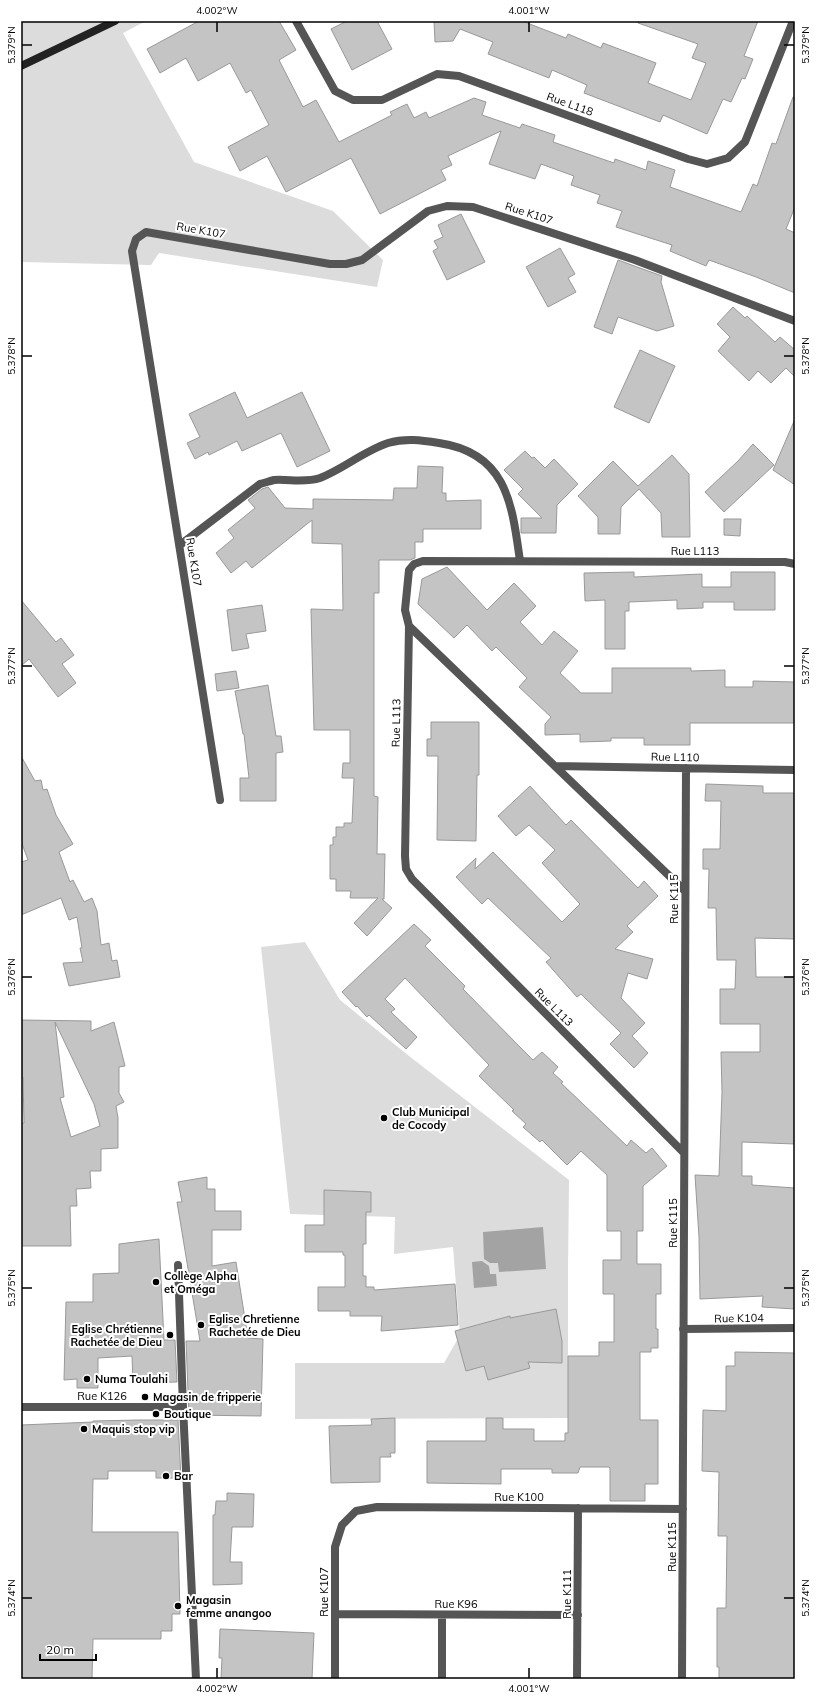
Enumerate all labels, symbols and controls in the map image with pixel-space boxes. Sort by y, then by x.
text: 4.002°W [196,4,238,17]
text: 4.001°W [508,4,550,17]
text: 5.379°N [5,26,18,64]
text: 5.379°N [799,26,812,64]
street label: Rue L118 [545,89,596,119]
street label: Rue K107 [503,199,555,227]
street label: Rue K107 [175,219,227,241]
text: 5.378°N [5,337,18,375]
text: 5.378°N [799,337,812,375]
street label: Rue K107 [183,536,205,588]
street label: Rue L113 [671,544,719,558]
text: 5.377°N [5,647,18,685]
text: 5.377°N [799,647,812,685]
street label: Rue L113 [389,699,403,747]
street label: Rue L110 [651,750,700,764]
street label: Rue K115 [667,874,681,924]
text: 5.376°N [5,958,18,996]
text: 5.376°N [799,958,812,996]
street label: Rue L113 [532,985,576,1029]
place label: Club Municipal de Cocody [392,1105,469,1132]
marker: Club Municipal de Cocody [379,1113,389,1123]
street label: Rue K115 [666,1198,680,1248]
text: 5.375°N [5,1269,18,1307]
place label: Collège Alpha et Oméga [164,1269,237,1296]
text: 5.375°N [799,1269,812,1307]
marker: Collège Alpha et Oméga [151,1277,161,1287]
street label: Rue K104 [714,1311,764,1325]
place label: Eglise Chretienne Rachetée de Dieu [209,1312,301,1339]
marker: Eglise Chretienne Rachetée de Dieu [196,1320,206,1330]
place label: Eglise Chrétienne Rachetée de Dieu [70,1322,162,1349]
marker: Eglise Chrétienne Rachetée de Dieu [165,1330,175,1340]
place label: Numa Toulahi [95,1372,168,1386]
marker: Numa Toulahi [82,1374,92,1384]
street label: Rue K126 [77,1389,127,1403]
place label: Magasin de fripperie [153,1390,261,1404]
marker: Magasin de fripperie [140,1392,150,1402]
place label: Boutique [164,1407,211,1421]
marker: Boutique [151,1409,161,1419]
place label: Maquis stop vip [92,1422,175,1436]
marker: Maquis stop vip [79,1424,89,1434]
place label: Bar [174,1469,193,1483]
marker: Bar [161,1471,171,1481]
street label: Rue K100 [494,1490,544,1504]
street label: Rue K115 [665,1522,679,1572]
street label: Rue K107 [317,1567,331,1617]
street label: Rue K111 [560,1569,574,1619]
text: 5.374°N [5,1579,18,1617]
text: 5.374°N [799,1579,812,1617]
place label: Magasin femme anangoo [186,1593,272,1620]
street label: Rue K96 [435,1597,478,1611]
marker: Magasin femme anangoo [173,1601,183,1611]
scale bar [40,1636,96,1662]
text: 20 m [46,1642,74,1657]
text: 4.002°W [196,1682,238,1695]
text: 4.001°W [508,1682,550,1695]

